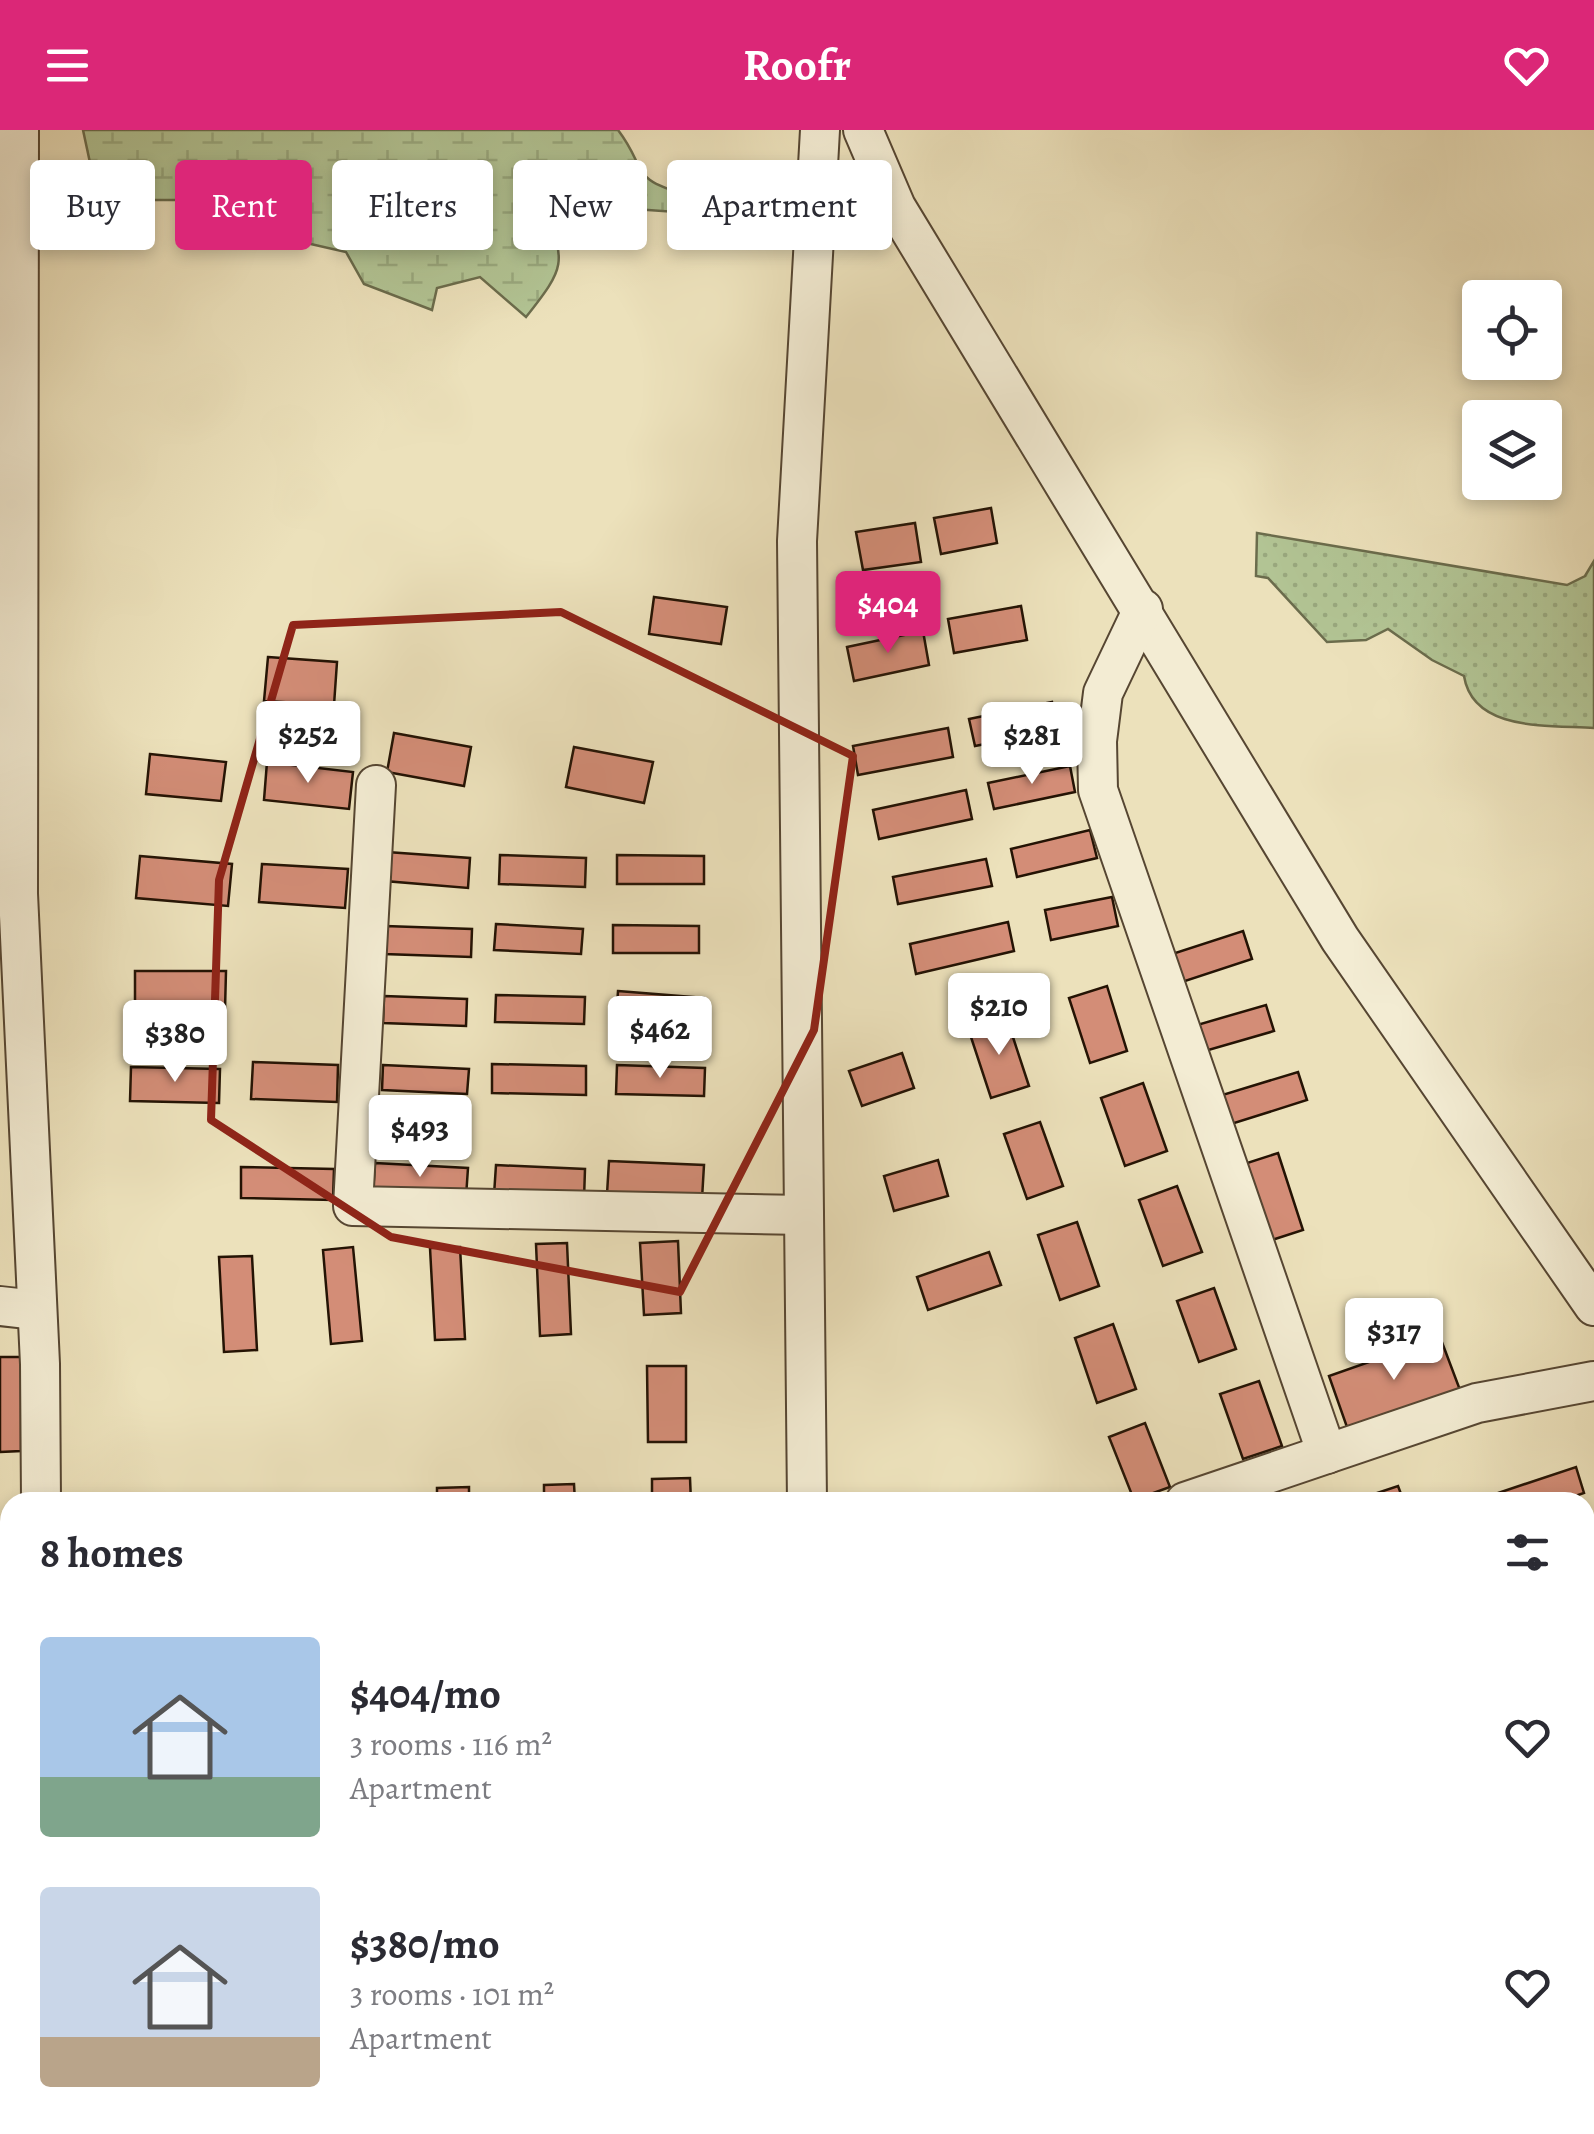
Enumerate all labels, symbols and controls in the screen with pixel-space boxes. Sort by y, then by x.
text: Roofr [743,34,851,96]
icon: menu [40,38,95,93]
icon: heart [1499,38,1554,93]
chip: Buy [30,160,155,250]
chip: Rent [175,160,312,250]
chip: Filters [332,160,493,250]
chip: New [513,160,647,250]
chip: Apartment [667,160,892,250]
map controls [1462,280,1562,500]
button: locate [1462,280,1562,380]
button: layers [1462,400,1562,500]
pin: $404 [829,571,947,656]
text: $404 [857,581,919,625]
pin: $252 [249,701,367,786]
pin: $281 [973,702,1091,787]
text: $252 [278,711,338,755]
text: $281 [1003,712,1061,756]
pin: $210 [940,973,1058,1058]
text: $210 [970,983,1028,1027]
pin: $462 [601,996,719,1081]
pin: $380 [116,1000,234,1085]
text: $462 [630,1006,690,1050]
text: $380 [145,1010,205,1054]
pin: $493 [361,1095,479,1180]
text: $493 [391,1105,449,1149]
pin: $317 [1335,1298,1453,1383]
text: $317 [1367,1308,1421,1352]
text: 8 homes [40,1524,184,1581]
icon: filters [1500,1525,1555,1580]
text: $404/mo [350,1665,501,1722]
icon: home [120,1677,240,1797]
icon: heart [1500,1710,1555,1765]
text: 3 rooms · 116 m² [350,1722,552,1766]
text: Apartment [350,1766,492,1810]
text: $380/mo [350,1915,500,1972]
icon: home [120,1927,240,2047]
icon: heart [1500,1960,1555,2015]
text: 3 rooms · 101 m² [350,1972,554,2016]
text: Apartment [350,2016,492,2060]

